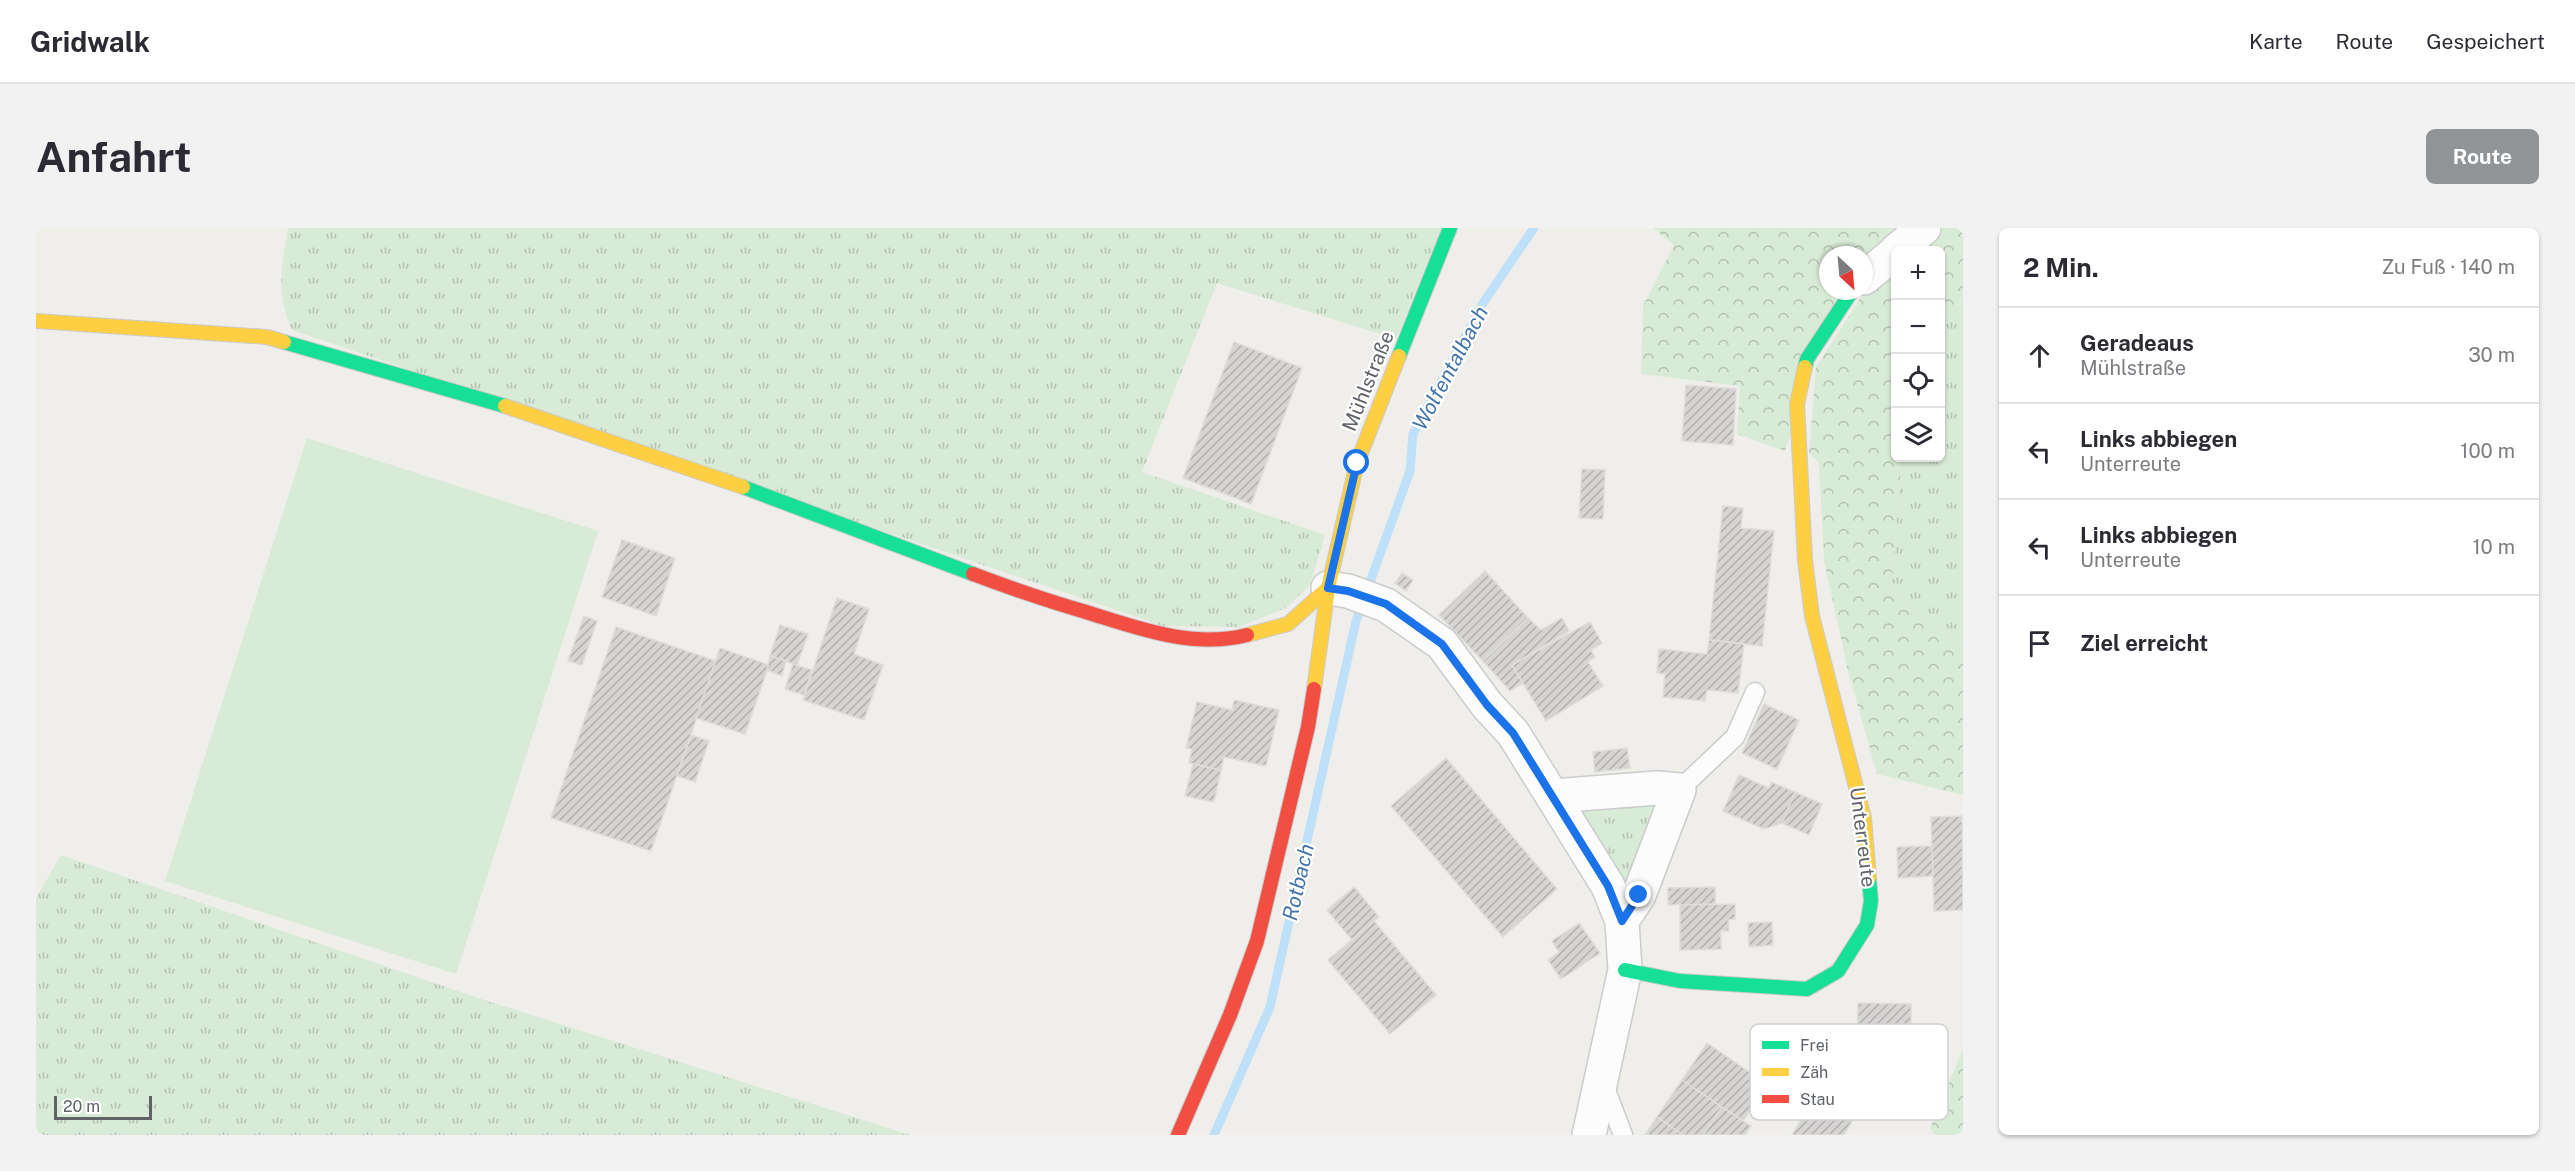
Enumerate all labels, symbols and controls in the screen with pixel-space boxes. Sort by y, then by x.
text: Gridwalk [30,25,150,58]
text: Karte [2249,29,2303,54]
text: Route [2336,29,2393,54]
text: Gespeichert [2426,29,2545,54]
button: Route [2426,129,2539,184]
text: Anfahrt [36,132,192,181]
north arrow [1819,246,1873,300]
map controls [1891,246,1945,462]
button: + [1891,246,1945,300]
text: 2 Min. [2023,252,2099,283]
text: Zu Fuß · 140 m [2381,255,2515,279]
button: − [1891,300,1945,354]
water label: Wolfentalbach [1407,302,1493,434]
street label: Mühlstraße [1337,327,1399,435]
text: Geradeaus [2080,330,2194,356]
icon: ahead [2023,339,2056,372]
text: 30 m [2468,343,2515,367]
button: locate [1891,354,1945,408]
text: Mühlstraße [2080,356,2186,380]
button: layers [1891,408,1945,462]
text: Links abbiegen [2080,426,2237,452]
icon: left [2023,435,2056,468]
text: 100 m [2460,439,2515,463]
route start [1343,449,1369,475]
text: Unterreute [2080,452,2181,476]
text: Links abbiegen [2080,522,2237,548]
icon: left [2023,531,2056,564]
text: 10 m [2472,535,2515,559]
text: Unterreute [2080,548,2181,572]
icon: arrive [2023,627,2056,660]
text: Ziel erreicht [2080,630,2208,656]
street label: Unterreute [1845,785,1881,889]
water label: Rotbach [1277,841,1319,923]
route end [1625,881,1651,907]
legend [1750,1024,1948,1120]
text: Frei [1800,1036,1829,1055]
text: Zäh [1800,1063,1828,1082]
text: Stau [1800,1090,1835,1109]
scale bar [54,1093,152,1120]
text: 20 m [63,1097,100,1116]

